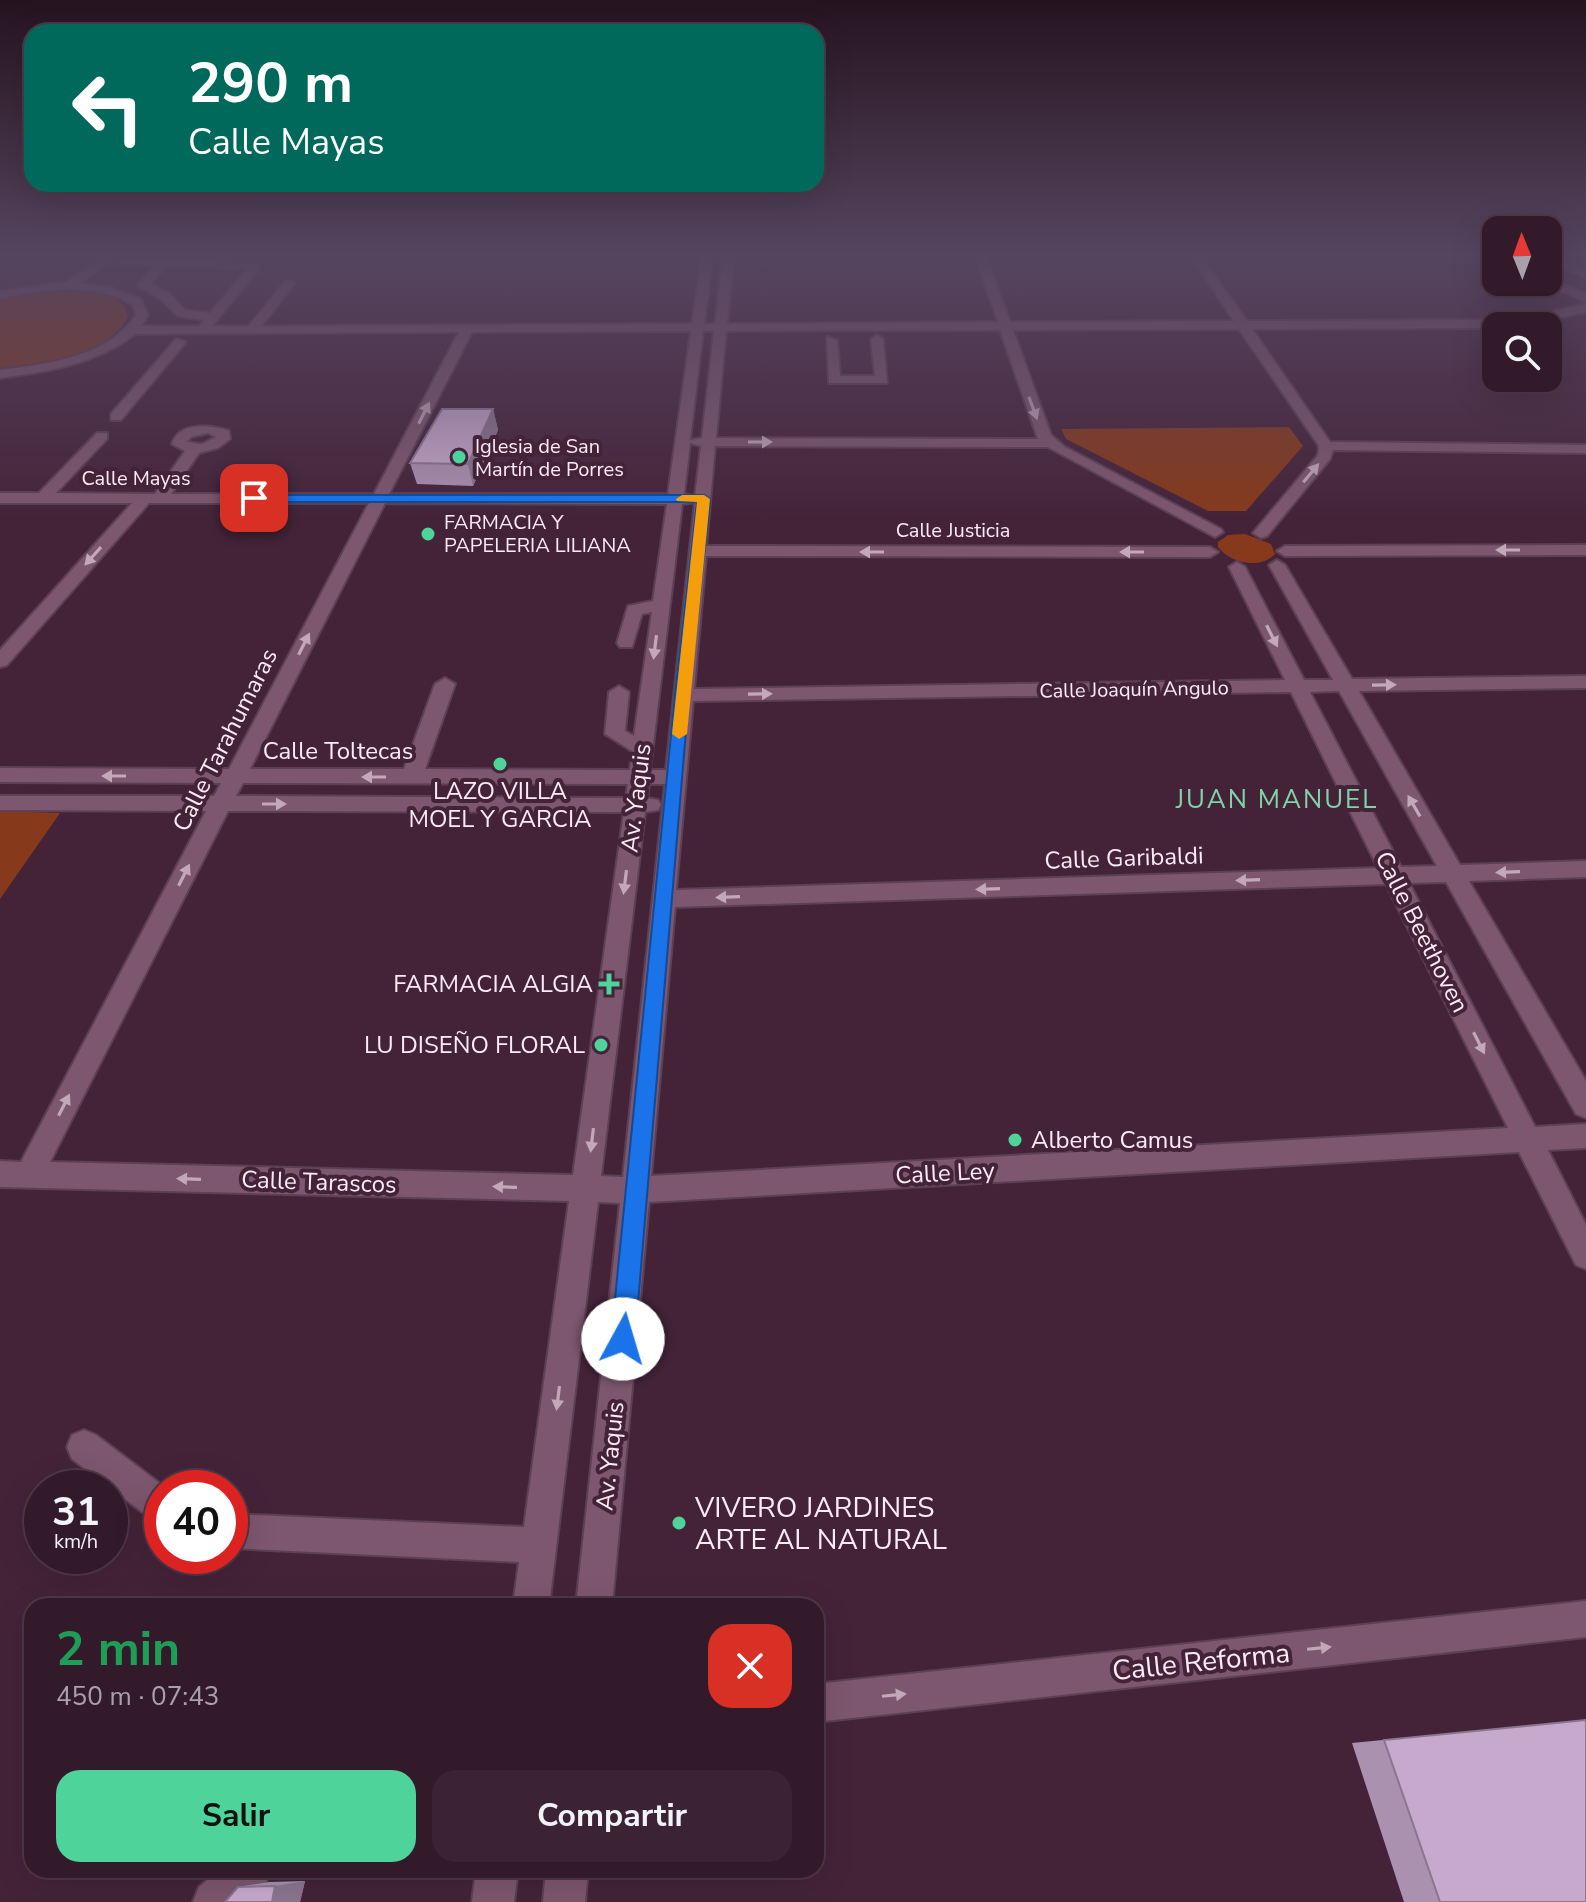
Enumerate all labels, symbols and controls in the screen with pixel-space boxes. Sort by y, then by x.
text: 290 m [188,45,353,122]
icon: left [56,56,160,160]
text: Calle Mayas [188,118,384,167]
north arrow [1482,216,1562,296]
map controls [1482,216,1562,392]
button: search [1482,312,1562,392]
one-way arrow [1027,396,1039,420]
one-way arrow [416,402,430,424]
place label: Iglesia de San Martín de Porres [475,433,624,483]
one-way arrow [748,436,773,448]
marker: Iglesia de San Martín de Porres [450,448,468,466]
one-way arrow [1302,463,1319,483]
pin [220,464,288,532]
street label: Calle Mayas [81,465,191,492]
icon: arrive [232,476,276,520]
place label: FARMACIA Y PAPELERIA LILIANA [444,509,631,559]
street label: Calle Justicia [896,517,1010,544]
marker: FARMACIA Y PAPELERIA LILIANA [419,525,437,543]
one-way arrow [1495,544,1520,556]
one-way arrow [859,545,884,558]
one-way arrow [85,546,102,566]
one-way arrow [1119,546,1144,558]
one-way arrow [1266,625,1279,648]
one-way arrow [297,632,310,655]
one-way arrow [649,635,662,660]
street label: Calle Tarahumaras [165,643,285,837]
street label: Calle Joaquín Angulo [1039,674,1229,705]
one-way arrow [1372,679,1397,691]
one-way arrow [748,688,773,700]
street label: Calle Toltecas [263,735,413,767]
street label: Av. Yaquis [613,742,659,854]
marker: LAZO VILLA MOEL Y GARCIA [491,755,509,773]
one-way arrow [101,770,126,782]
one-way arrow [361,771,386,783]
place label: LAZO VILLA MOEL Y GARCIA [408,775,592,835]
district label: JUAN MANUEL [1175,782,1378,817]
one-way arrow [1407,795,1421,817]
one-way arrow [262,798,287,810]
street label: Calle Garibaldi [1044,839,1204,877]
street label: Calle Beethoven [1368,846,1476,1018]
one-way arrow [178,863,191,886]
one-way arrow [1495,865,1520,878]
one-way arrow [618,870,631,895]
one-way arrow [1235,874,1260,887]
one-way arrow [975,882,1000,895]
one-way arrow [715,891,740,904]
place label: FARMACIA ALGIA [393,968,594,1000]
marker: FARMACIA ALGIA [600,975,618,993]
place label: LU DISEÑO FLORAL [364,1029,585,1061]
one-way arrow [1472,1032,1485,1055]
marker: LU DISEÑO FLORAL [592,1036,610,1054]
one-way arrow [58,1094,71,1117]
place label: Alberto Camus [1031,1124,1193,1156]
one-way arrow [585,1128,598,1153]
marker: Alberto Camus [1006,1131,1024,1149]
street label: Calle Ley [895,1154,996,1192]
street label: Calle Tarascos [241,1163,397,1201]
one-way arrow [176,1173,201,1185]
one-way arrow [492,1181,517,1194]
position arrow [581,1297,665,1381]
one-way arrow [551,1386,564,1411]
street label: Av. Yaquis [588,1400,632,1512]
speed limit sign: 40 [144,1470,248,1574]
text: 31 [52,1485,100,1539]
place label: VIVERO JARDINES ARTE AL NATURAL [694,1489,947,1559]
marker: VIVERO JARDINES ARTE AL NATURAL [670,1514,688,1532]
text: km/h [54,1528,98,1555]
text: 2 min [56,1616,180,1682]
button: close [708,1624,792,1708]
street label: Calle Reforma [1110,1634,1292,1690]
one-way arrow [1307,1641,1332,1654]
text: 450 m · 07:43 [56,1679,219,1714]
one-way arrow [881,1688,906,1701]
button: Salir [56,1770,416,1862]
button: Compartir [432,1770,792,1862]

